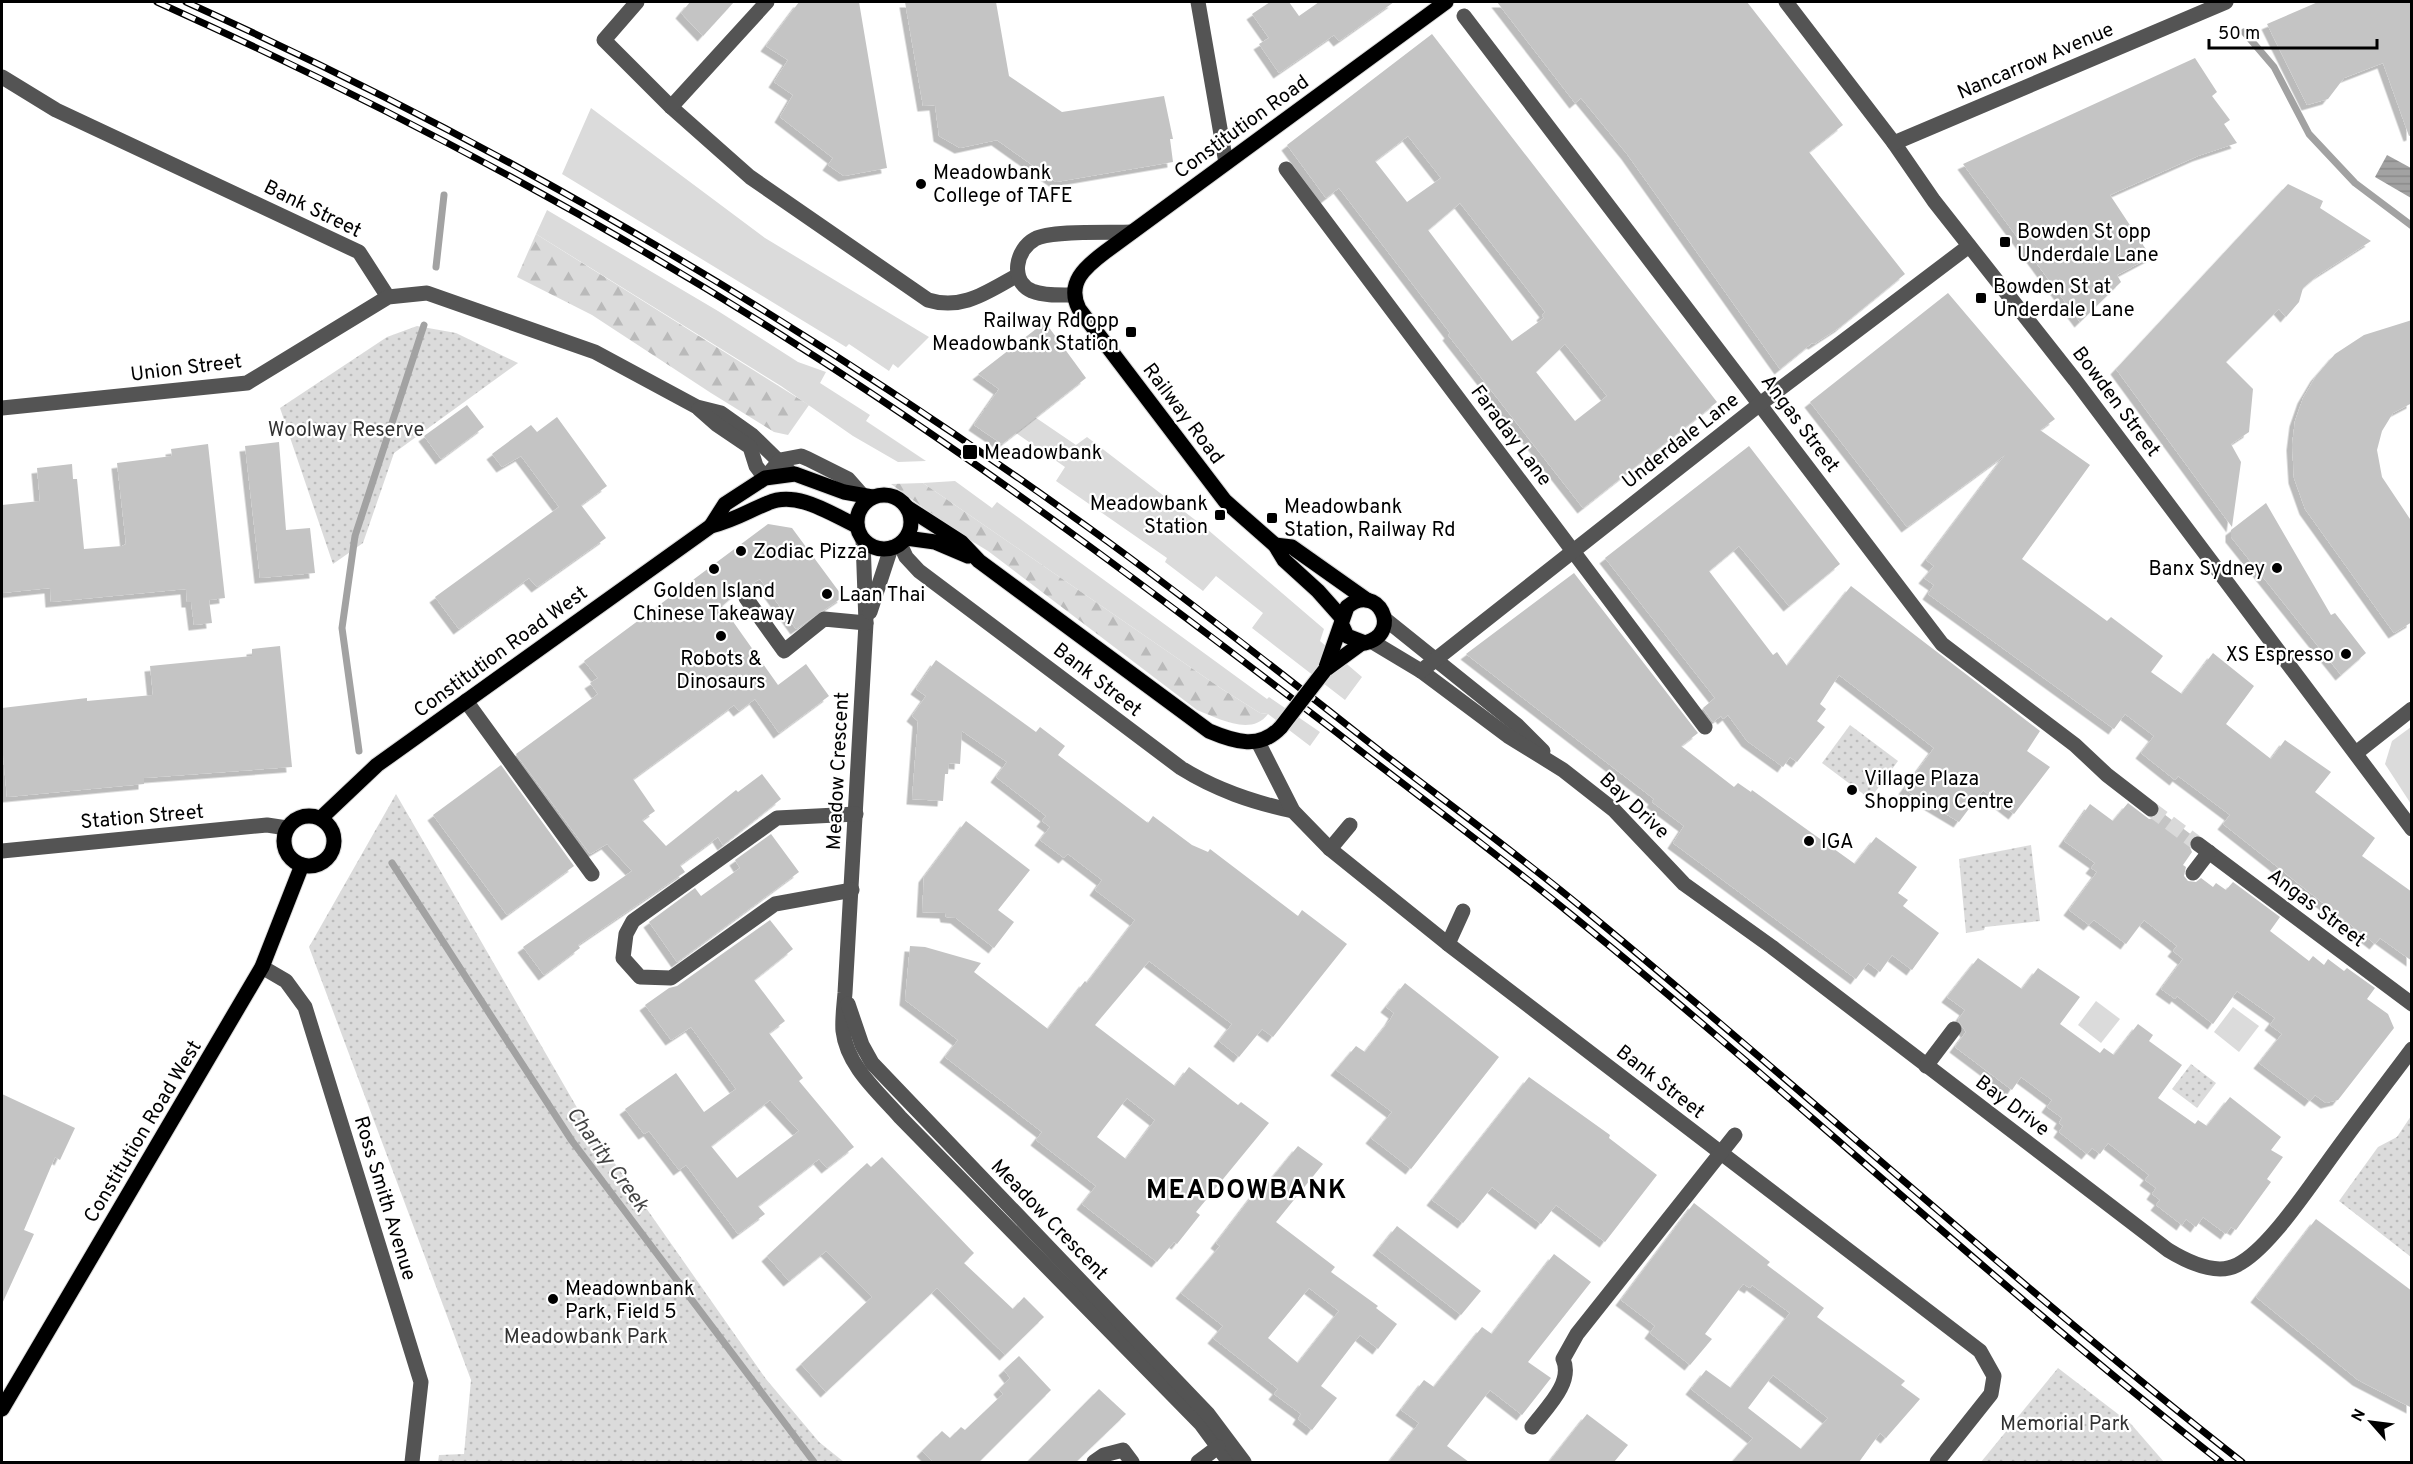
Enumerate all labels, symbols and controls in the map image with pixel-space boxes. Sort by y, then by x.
scale bar [2209,12,2377,50]
street label: Nancarrow Avenue [1954,17,2118,107]
text: 50 m [2218,23,2260,46]
street label: Constitution Road [1170,70,1315,185]
place label: Meadowbank College of TAFE [933,161,1073,210]
street label: Bank Street [259,175,365,245]
marker: Meadowbank College of TAFE [914,177,928,191]
place label: Bowden St opp Underdale Lane [2017,220,2159,269]
marker: Bowden St opp Underdale Lane [1998,235,2012,249]
place label: Bowden St at Underdale Lane [1993,275,2135,324]
marker: Bowden St at Underdale Lane [1974,291,1988,305]
place label: Railway Rd opp Meadowbank Station [932,309,1119,358]
marker: Railway Rd opp Meadowbank Station [1124,325,1138,339]
street label: Bowden Street [2065,342,2165,463]
street label: Union Street [129,349,244,389]
street label: Railway Road [1136,358,1229,470]
street label: Angas Street [1754,370,1845,478]
street label: Faraday Lane [1464,380,1557,492]
street label: Underdale Lane [1617,388,1745,495]
park label: Woolway Reserve [268,418,424,444]
place label: Meadowbank [984,441,1102,467]
marker: Meadowbank [961,443,979,461]
place label: Meadowbank Station [1090,492,1208,541]
place label: Meadowbank Station, Railway Rd [1284,495,1455,544]
marker: Meadowbank Station [1213,508,1227,522]
marker: Meadowbank Station, Railway Rd [1265,511,1279,525]
place label: Zodiac Pizza [753,540,867,566]
marker: Zodiac Pizza [734,544,748,558]
place label: Banx Sydney [2149,557,2265,583]
marker: Banx Sydney [2270,561,2284,575]
marker: Golden Island Chinese Takeaway [707,562,721,576]
place label: Golden Island Chinese Takeaway [633,579,795,628]
street label: Constitution Road West [409,581,593,724]
place label: Laan Thai [839,583,925,609]
marker: Laan Thai [820,587,834,601]
marker: Robots & Dinosaurs [714,629,728,643]
street label: Bank Street [1047,638,1146,723]
place label: XS Espresso [2226,643,2334,669]
place label: Robots & Dinosaurs [676,647,766,696]
marker: XS Espresso [2339,647,2353,661]
street label: Meadow Crescent [822,691,856,851]
street label: Bay Drive [1593,767,1674,845]
place label: Village Plaza Shopping Centre [1864,767,2013,816]
marker: Village Plaza Shopping Centre [1845,783,1859,797]
street label: Station Street [79,800,205,836]
place label: IGA [1821,830,1854,856]
marker: IGA [1802,834,1816,848]
street label: Angas Street [2262,863,2370,954]
street label: Constitution Road West [79,1036,209,1228]
street label: Bank Street [1610,1040,1709,1125]
street label: Bay Drive [1969,1070,2054,1143]
water label: Charity Creek [560,1102,654,1218]
street label: Ross Smith Avenue [347,1113,421,1284]
street label: Meadow Crescent [984,1154,1113,1286]
district label: MEADOWBANK [1146,1175,1348,1208]
place label: Meadownbank Park, Field 5 [565,1277,695,1326]
marker: Meadownbank Park, Field 5 [546,1292,560,1306]
park label: Meadowbank Park [504,1325,668,1351]
north arrow [2341,1392,2401,1452]
text: N [2348,1406,2371,1426]
park label: Memorial Park [2000,1412,2130,1438]

